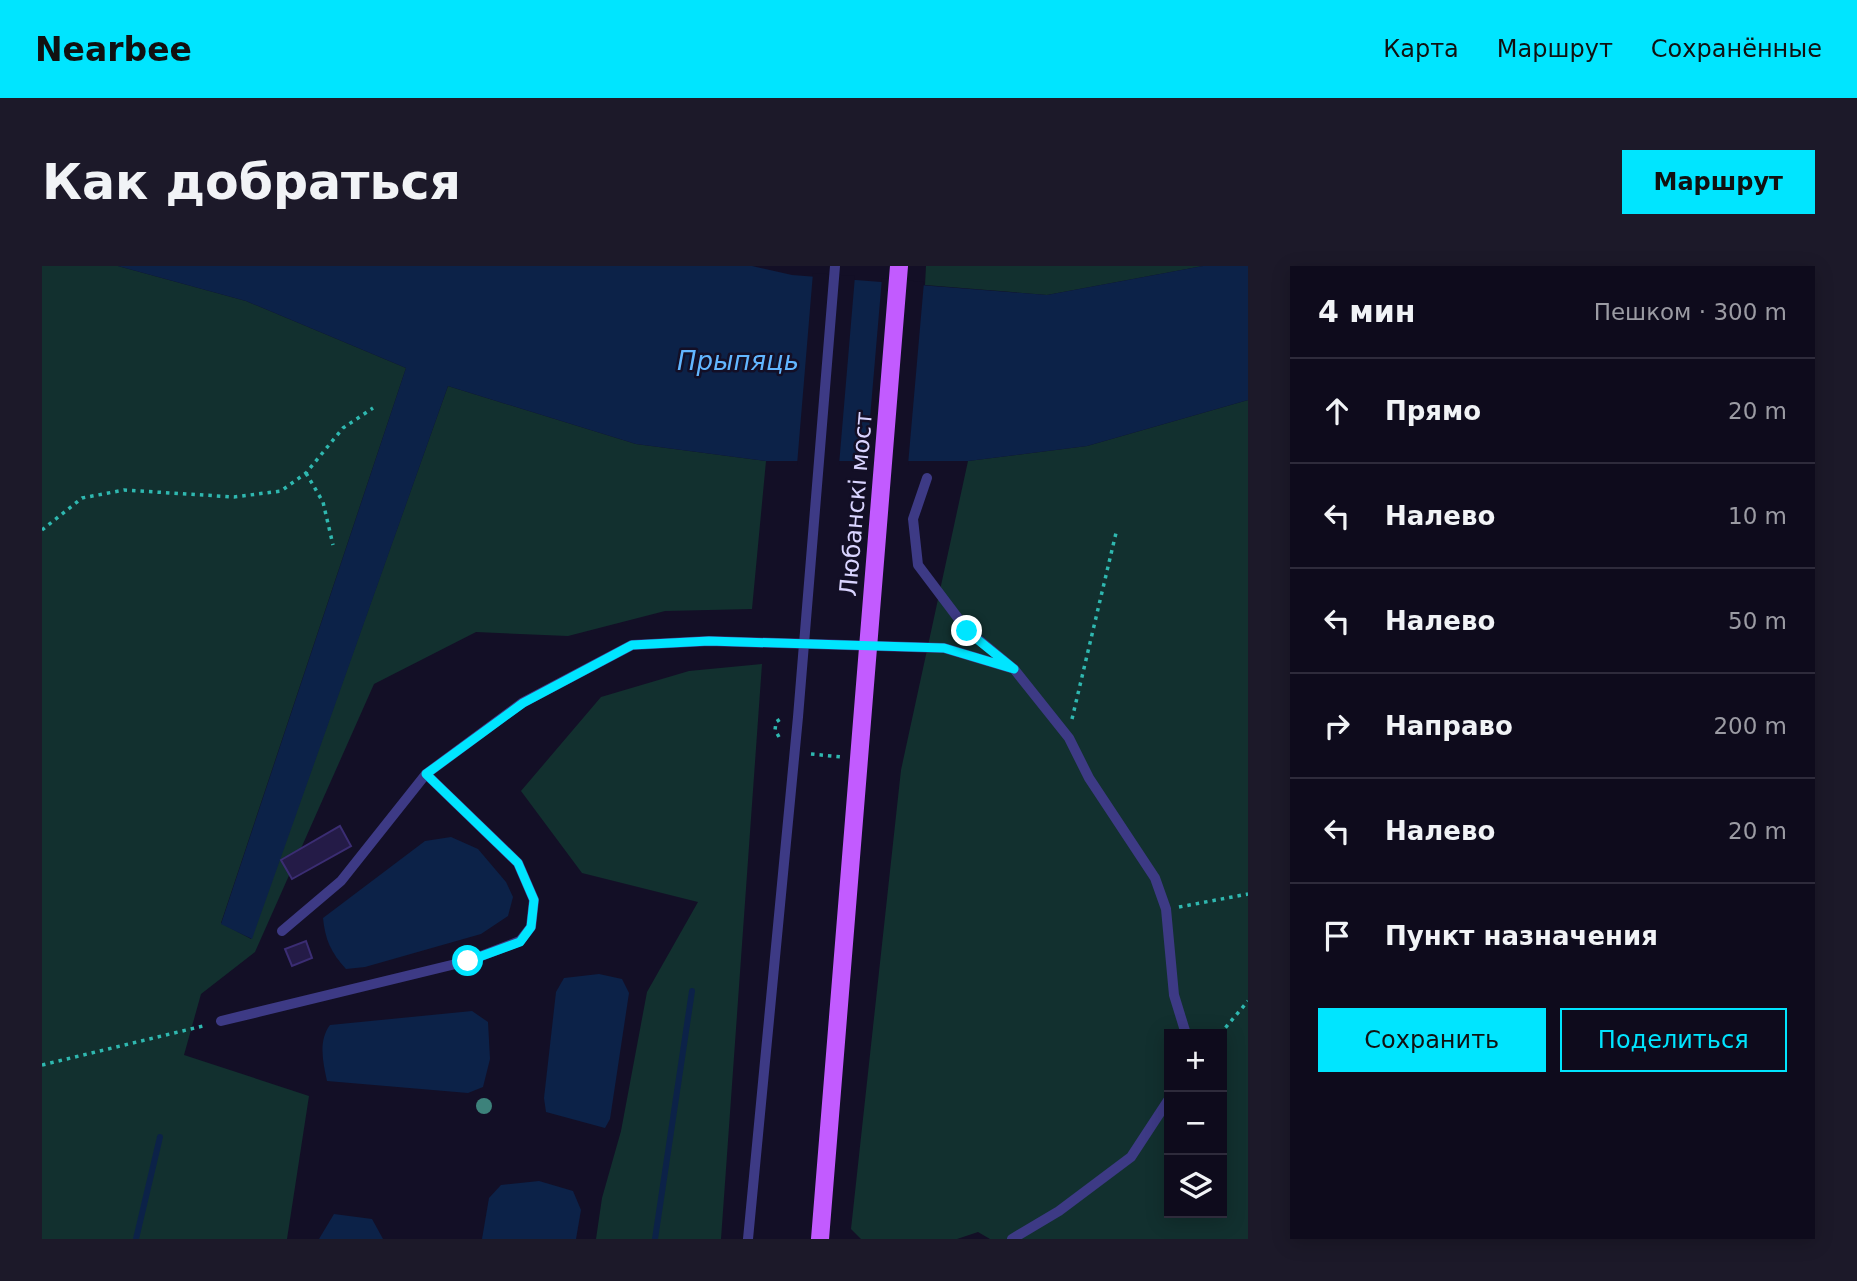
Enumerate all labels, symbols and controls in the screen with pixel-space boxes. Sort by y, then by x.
text: Nearbee [35,30,192,69]
text: Карта [1383,35,1459,63]
text: Маршрут [1497,35,1613,63]
text: Сохранённые [1651,35,1822,63]
button: Маршрут [1622,150,1815,214]
text: Как добраться [42,154,461,211]
text: 4 мин [1318,294,1416,329]
text: Пешком · 300 m [1594,299,1787,325]
water label: Прыпяць [677,346,799,376]
icon: ahead [1318,392,1356,430]
text: Прямо [1385,396,1481,426]
text: 20 m [1728,398,1787,424]
street label: Любанскі мост [834,410,878,598]
icon: left [1318,497,1356,535]
text: Налево [1385,501,1495,531]
text: 10 m [1728,503,1787,529]
icon: left [1318,602,1356,640]
text: Налево [1385,606,1495,636]
text: 50 m [1728,608,1787,634]
route end [951,615,982,646]
icon: right [1318,707,1356,745]
text: Направо [1385,711,1513,741]
text: 200 m [1713,713,1787,739]
icon: left [1318,812,1356,850]
text: Налево [1385,816,1495,846]
text: 20 m [1728,818,1787,844]
icon: arrive [1318,917,1356,955]
text: Пункт назначения [1385,921,1658,951]
route start [452,945,483,976]
button: Сохранить [1318,1008,1546,1072]
button: Поделиться [1560,1008,1787,1072]
map controls [1164,1029,1227,1218]
button: + [1164,1029,1227,1092]
button: − [1164,1092,1227,1155]
button: layers [1164,1155,1227,1218]

